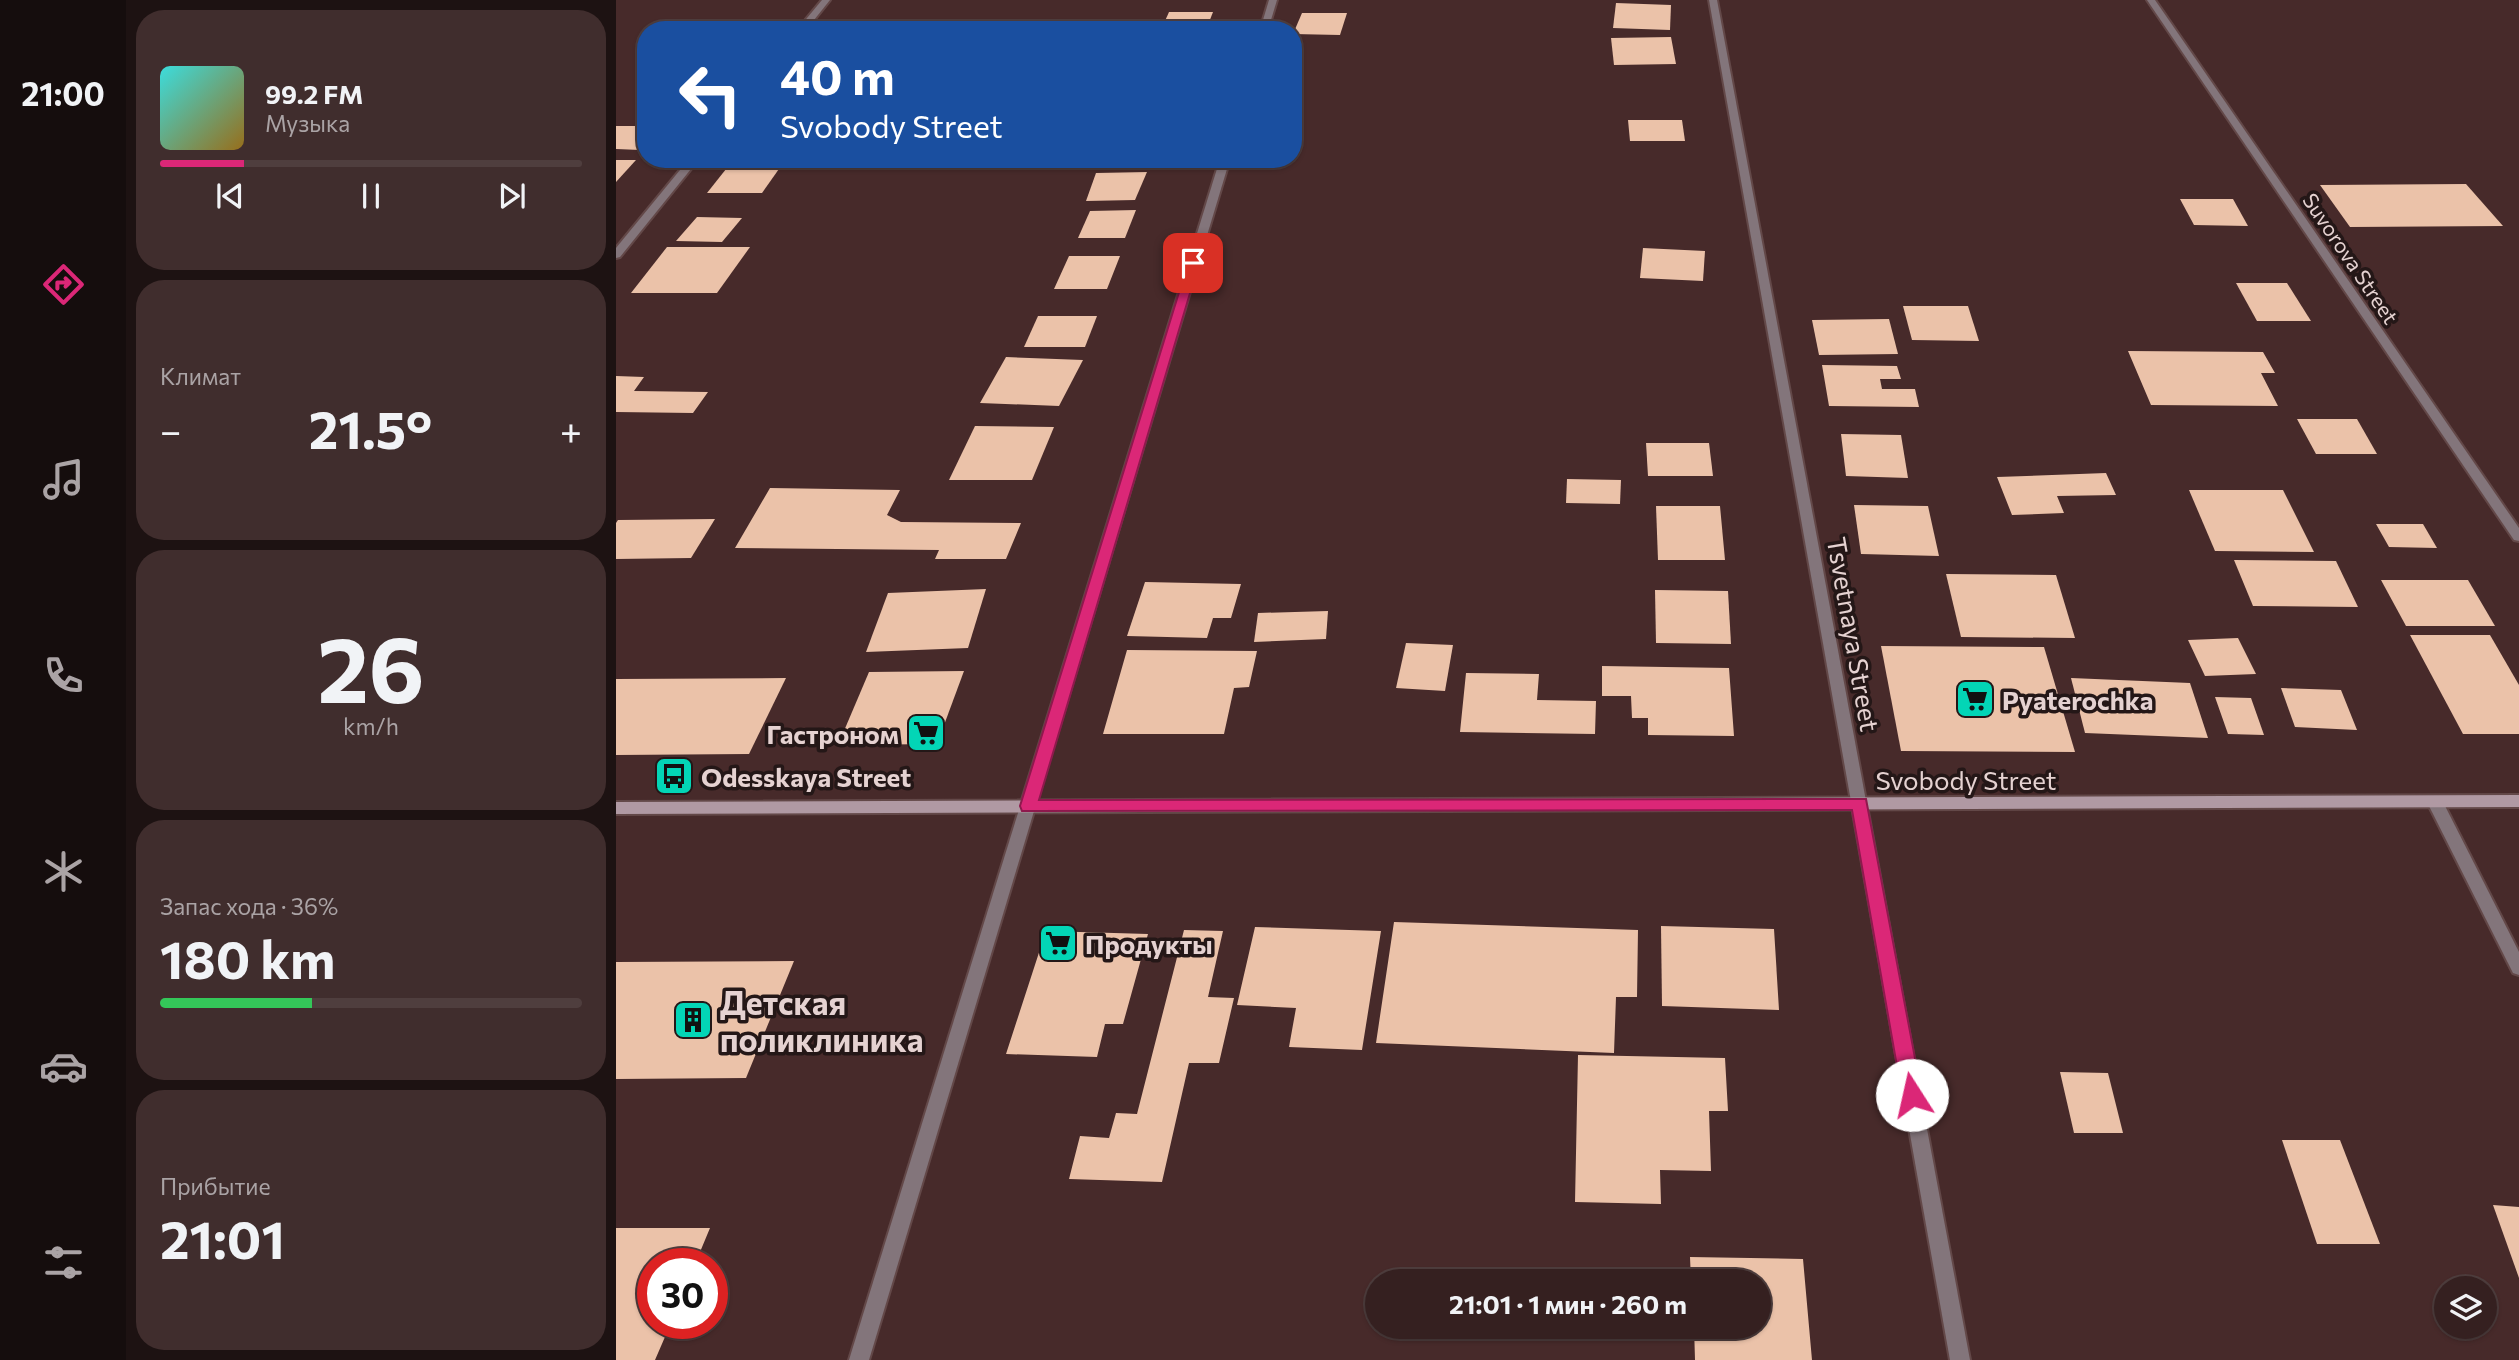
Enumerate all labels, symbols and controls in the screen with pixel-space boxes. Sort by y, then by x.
text: 40 m [780,45,895,105]
icon: left [665,49,756,140]
text: 21:00 [21,73,105,113]
text: 99.2 FM [265,78,363,109]
text: Svobody Street [780,105,1003,145]
text: Музыка [265,109,350,137]
icon: previous [211,177,249,215]
icon: pause [352,177,390,215]
icon: next [493,177,531,215]
street label: Suvorova Street [2298,188,2404,328]
pin [1163,233,1223,293]
icon: arrive [1174,244,1212,282]
icon: directions [39,260,88,309]
text: Климат [160,362,241,390]
text: 21.5° [309,396,432,460]
text: − [160,406,182,453]
text: + [560,406,582,453]
icon: music [39,455,88,504]
street label: Tsvetnaya Street [1822,534,1886,734]
text: 26 [317,610,425,722]
icon: phone [39,651,88,700]
supermarket icon: Pyaterochka [1954,678,1996,720]
place label: Pyaterochka [2002,684,2153,715]
text: km/h [343,712,399,740]
supermarket icon: Гастроном [905,712,947,754]
place label: Гастроном [767,718,899,749]
bus stop icon: Odesskaya Street [653,755,695,797]
place label: Odesskaya Street [701,761,911,792]
street label: Svobody Street [1876,764,2056,795]
icon: climate [39,847,88,896]
text: Запас хода · 36% [160,892,338,920]
supermarket icon: Продукты [1037,922,1079,964]
text: 180 km [160,926,335,990]
place label: Продукты [1085,928,1213,959]
place label: Детская поликлиника [720,982,923,1059]
building icon: Детская поликлиника [672,999,714,1041]
icon: car [39,1042,88,1091]
position arrow [1875,1058,1949,1132]
text: Прибытие [160,1172,271,1200]
text: 21:01 [160,1206,285,1270]
icon: filters [39,1238,88,1287]
speed limit sign: 30 [637,1248,728,1339]
map controls [2434,1276,2497,1339]
button: layers [2434,1276,2497,1339]
text: 21:01 · 1 мин · 260 m [1449,1288,1687,1319]

